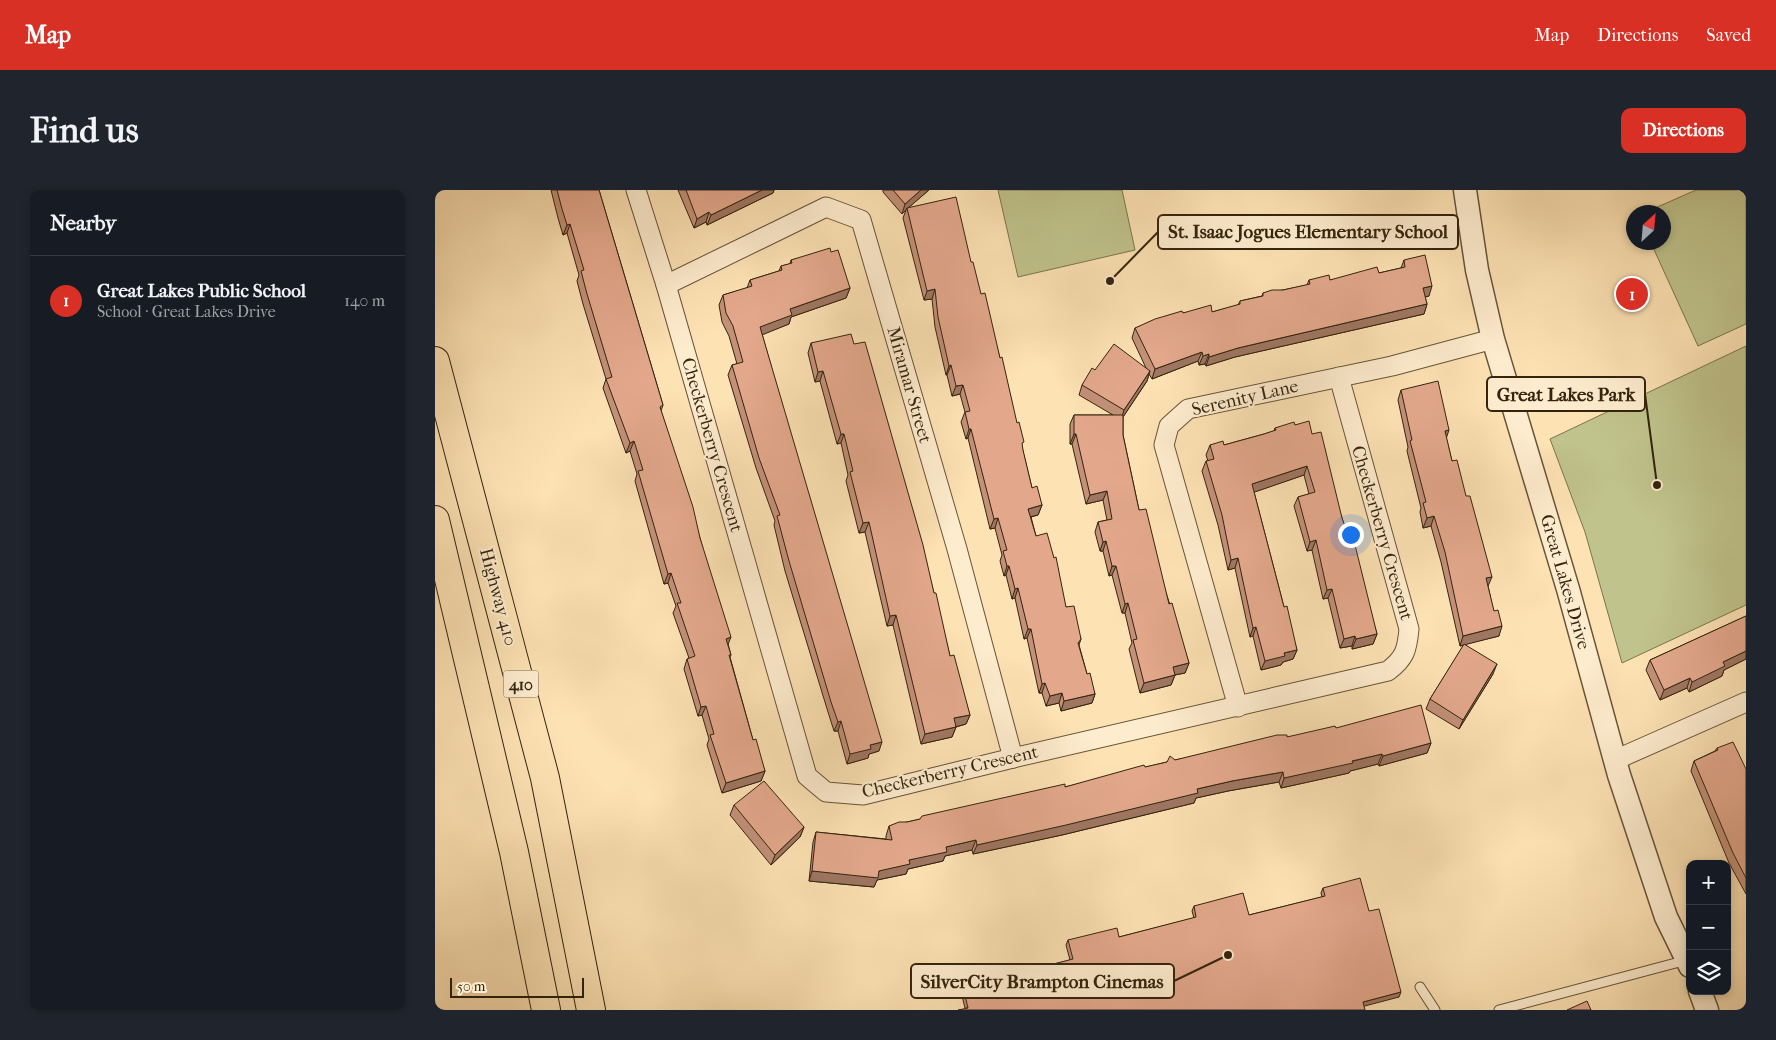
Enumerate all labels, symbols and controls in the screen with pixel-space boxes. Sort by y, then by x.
text: Map [25,21,71,49]
text: Map [1535,25,1569,46]
text: Directions [1597,25,1678,46]
text: Saved [1706,25,1751,46]
button: Directions [1621,108,1746,153]
text: Find us [30,110,139,151]
north arrow [1626,205,1671,250]
text: Nearby [50,211,116,235]
callout: St. Isaac Jogues Elementary School [1158,215,1458,249]
text: St. Isaac Jogues Elementary School [1168,221,1449,243]
pin: 1 [1616,275,1648,313]
text: Great Lakes Public School [97,280,306,302]
text: 1 [63,291,69,310]
text: 140 m [344,291,385,310]
text: School · Great Lakes Drive [97,302,276,321]
street label: Miramar Street [882,324,936,446]
street label: Checkerberry Crescent [677,355,747,535]
street label: Serenity Lane [1190,376,1300,420]
callout: Great Lakes Park [1487,377,1645,411]
text: Great Lakes Park [1497,384,1636,406]
street label: Checkerberry Crescent [1347,443,1417,623]
street label: Great Lakes Drive [1536,512,1594,652]
your location [1338,522,1364,548]
street label: Highway 410 [475,546,521,648]
road number: 410 [503,670,539,698]
street label: Checkerberry Crescent [860,741,1041,803]
map controls [1686,860,1731,995]
button: + [1686,860,1731,905]
button: − [1686,905,1731,950]
button: layers [1686,950,1731,995]
callout: SilverCity Brampton Cinemas [911,964,1174,998]
text: SilverCity Brampton Cinemas [920,971,1164,993]
scale bar [450,975,584,998]
text: 50 m [457,978,485,995]

